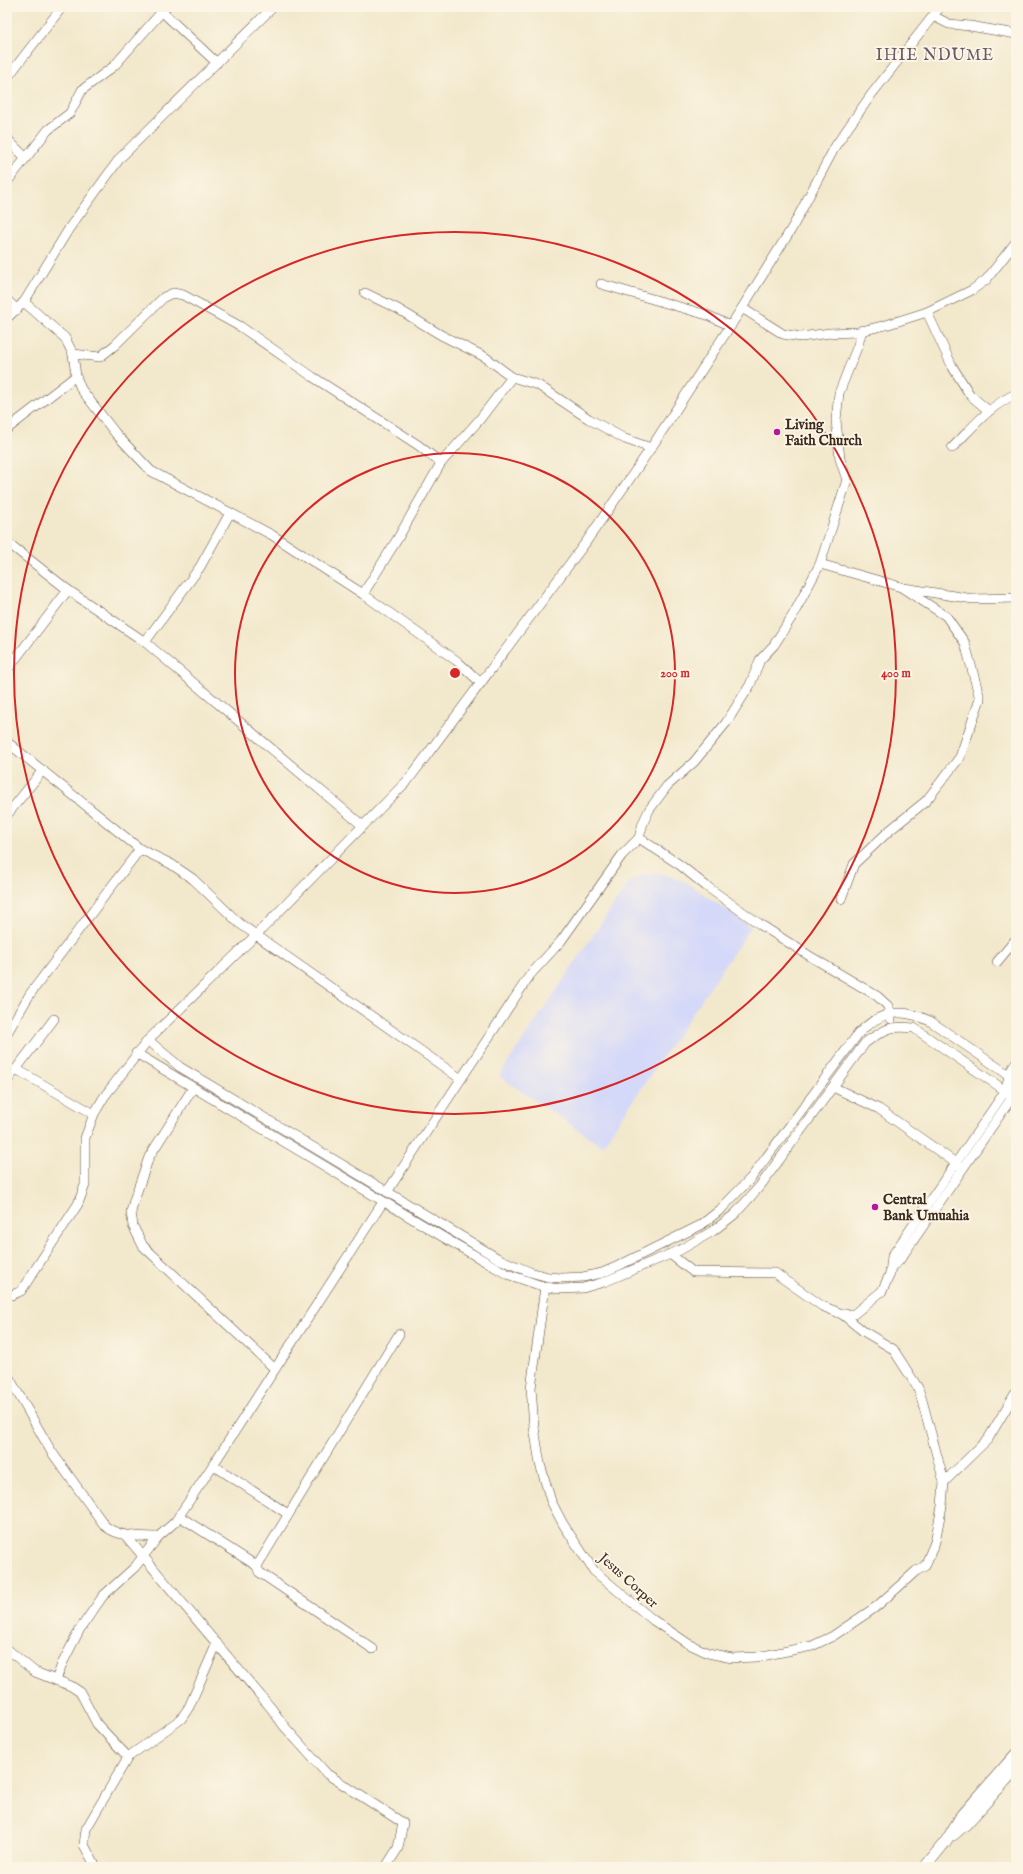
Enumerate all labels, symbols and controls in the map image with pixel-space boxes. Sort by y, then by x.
district label: IHIE NDUME [876,46,994,66]
place label: Living Faith Church [785,416,863,450]
marker: Living Faith Church [772,427,782,437]
centre of rings [448,666,462,680]
text: 200 m [660,666,690,681]
text: 400 m [881,666,912,681]
place label: Central Bank Umuahia [883,1191,970,1225]
marker: Central Bank Umuahia [870,1202,880,1212]
street label: Jesus Corper [593,1548,662,1612]

